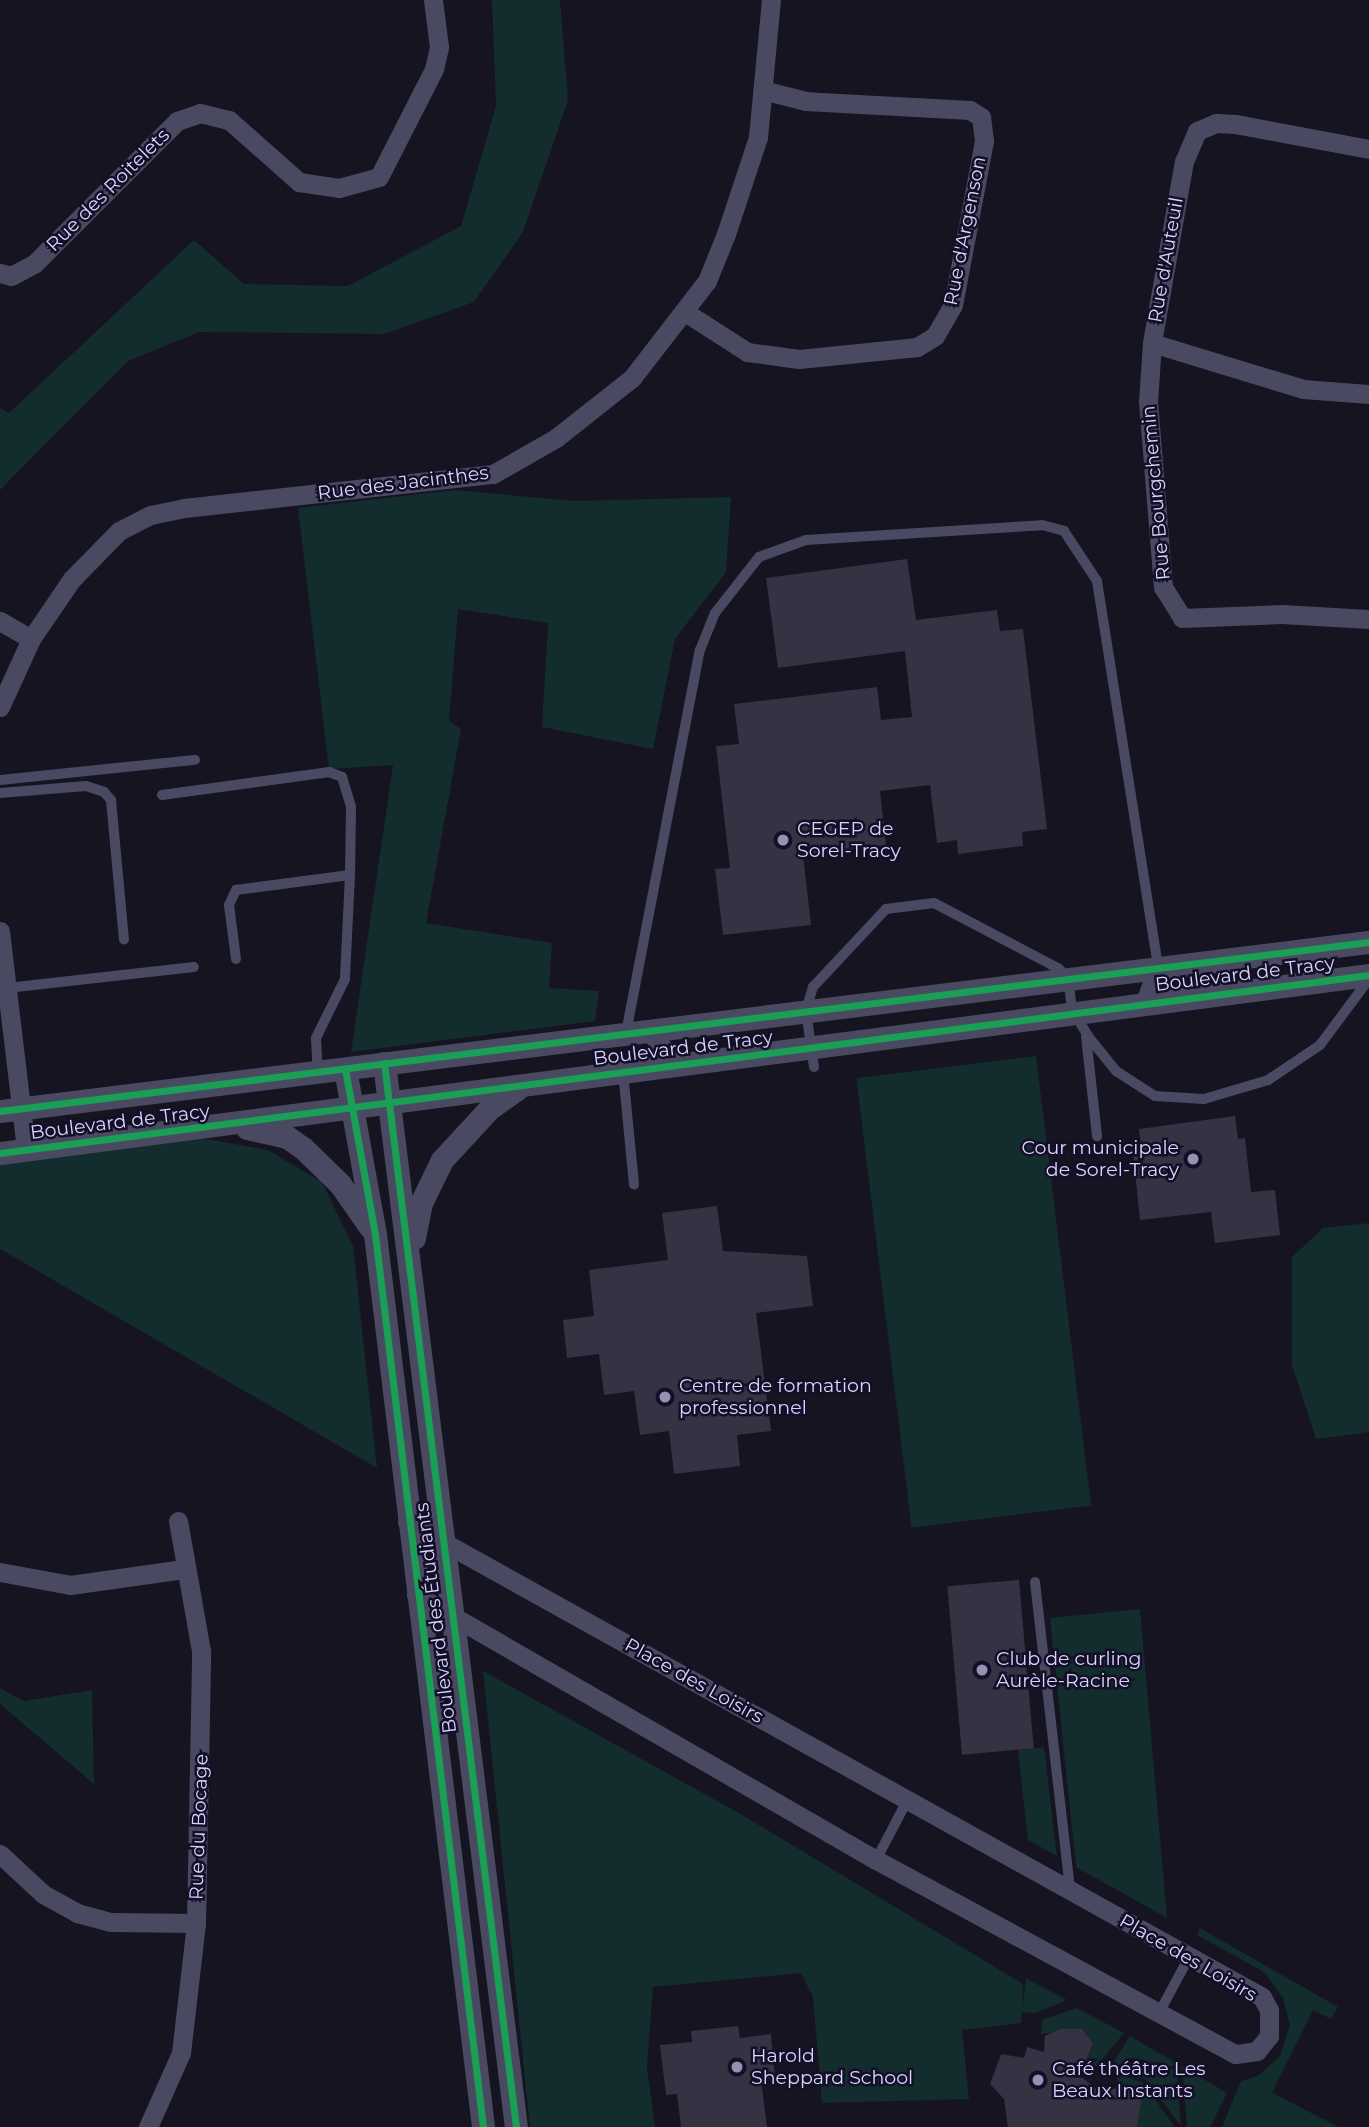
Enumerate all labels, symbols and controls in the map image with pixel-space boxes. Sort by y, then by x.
street label: Rue des Roitelets [42,124,174,256]
street label: Rue d'Argenson [939,155,991,307]
street label: Rue d'Auteuil [1144,196,1188,324]
street label: Rue Bourgchemin [1137,405,1175,581]
street label: Rue des Jacinthes [316,461,490,505]
place label: CEGEP de Sorel-Tracy [797,818,901,862]
marker: CEGEP de Sorel-Tracy [775,832,791,848]
street label: Boulevard de Tracy [1154,952,1336,996]
street label: Boulevard de Tracy [592,1026,774,1070]
street label: Boulevard de Tracy [29,1100,211,1144]
place label: Cour municipale de Sorel-Tracy [1022,1137,1179,1181]
marker: Cour municipale de Sorel-Tracy [1185,1151,1201,1167]
place label: Centre de formation professionnel [679,1375,872,1419]
marker: Centre de formation professionnel [657,1389,673,1405]
street label: Boulevard des Étudiants [411,1501,461,1735]
street label: Place des Loisirs [621,1633,767,1729]
place label: Club de curling Aurèle-Racine [996,1648,1142,1692]
marker: Club de curling Aurèle-Racine [974,1662,990,1678]
street label: Rue du Bocage [185,1754,213,1900]
street label: Place des Loisirs [1115,1909,1261,2007]
place label: Harold Sheppard School [751,2045,913,2089]
place label: Café théâtre Les Beaux Instants [1052,2058,1206,2102]
marker: Harold Sheppard School [729,2059,745,2075]
marker: Café théâtre Les Beaux Instants [1030,2072,1046,2088]

